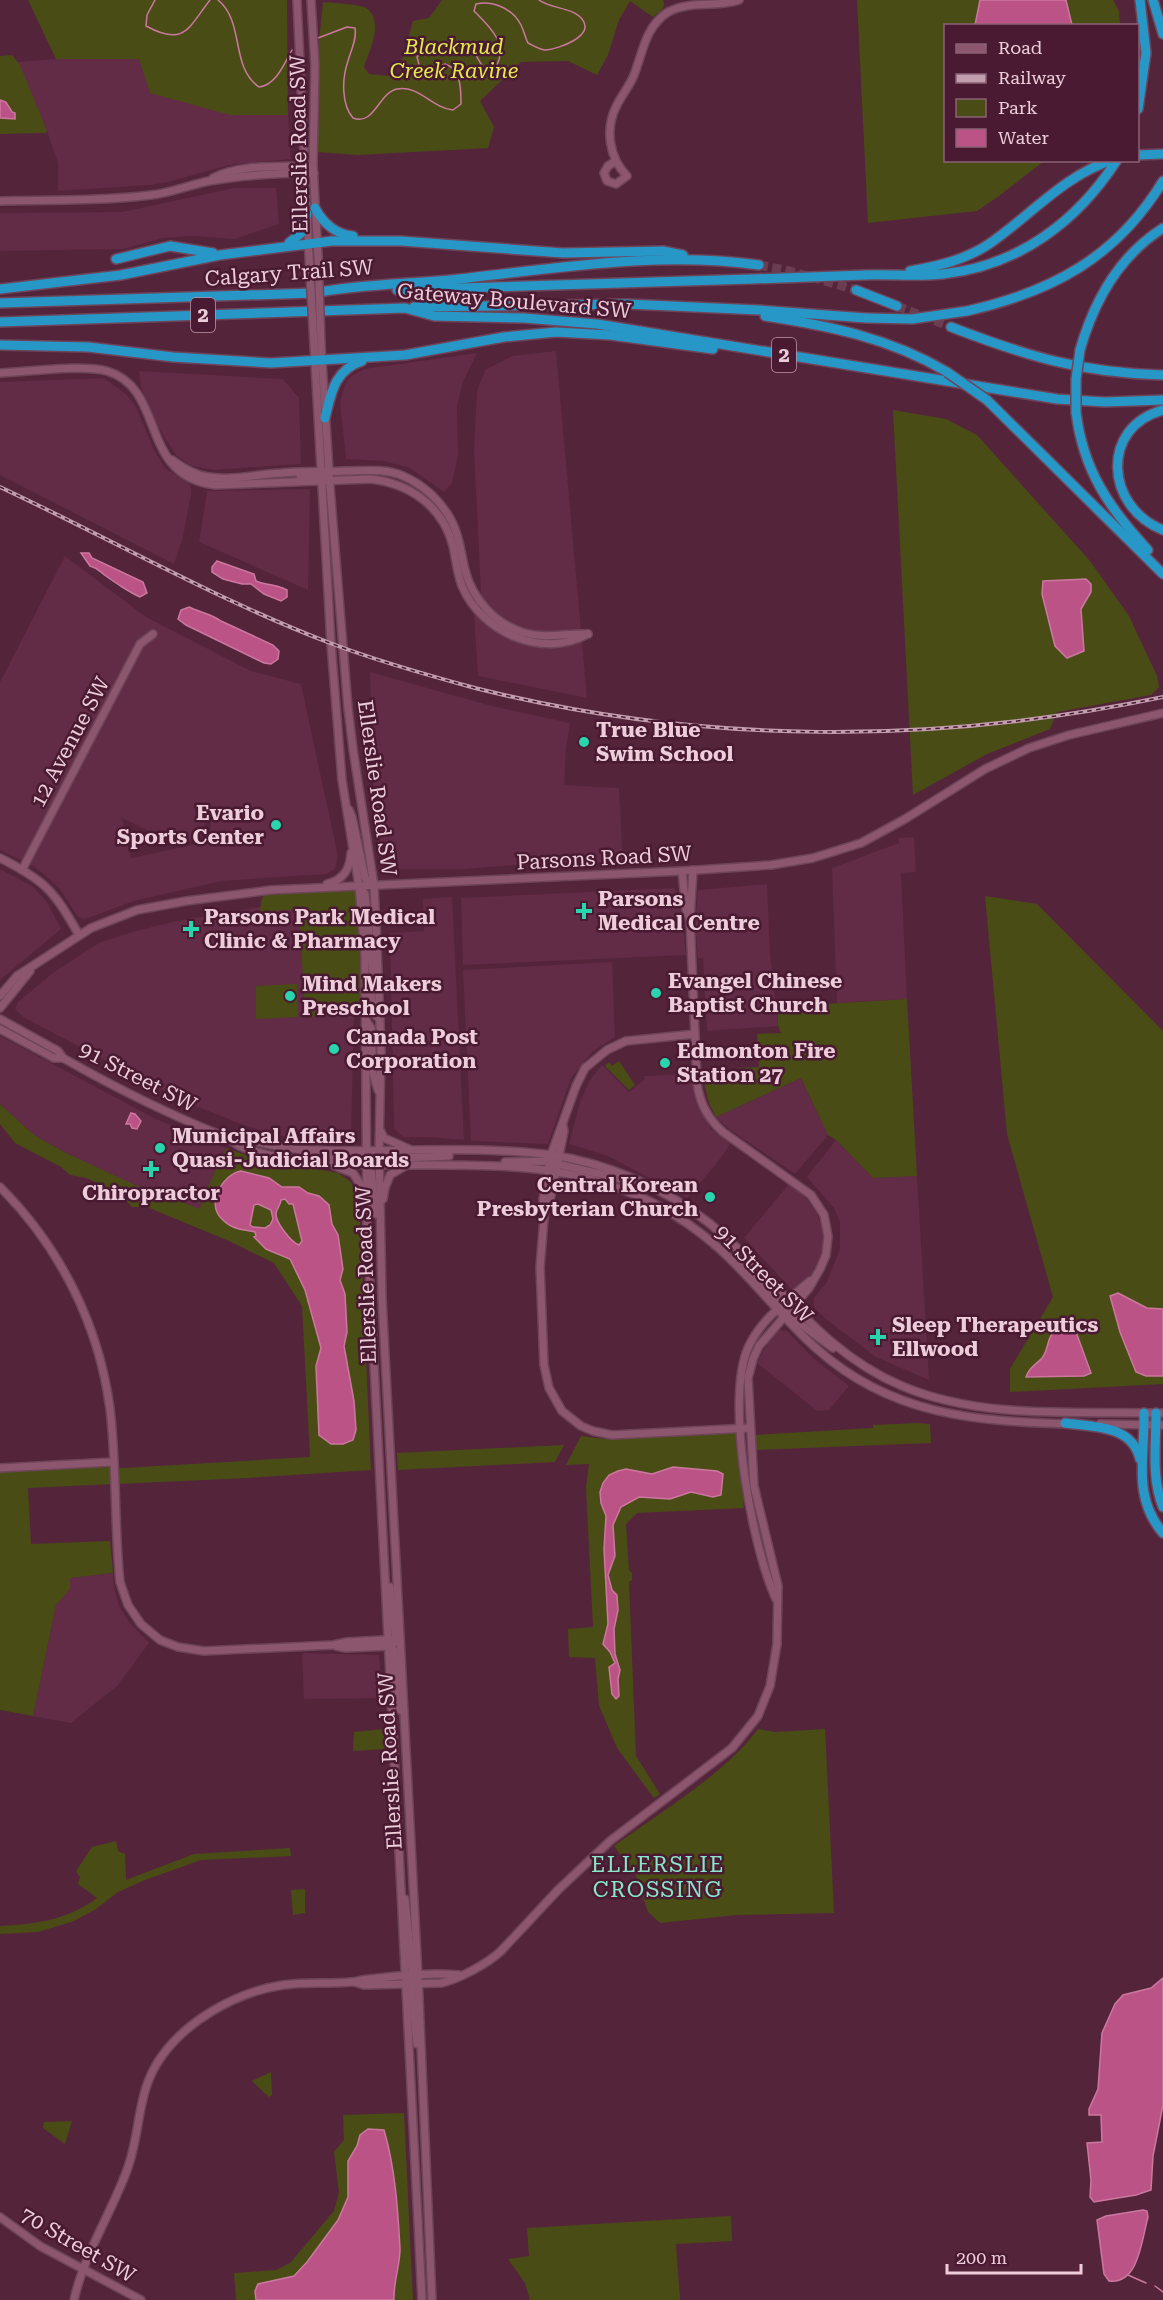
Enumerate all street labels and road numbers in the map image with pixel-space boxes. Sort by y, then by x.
street label: Ellerslie Road SW [285,54,313,233]
street label: Calgary Trail SW [204,255,375,291]
street label: Gateway Boulevard SW [396,279,633,323]
road number: 2 [191,298,215,332]
road number: 2 [772,338,796,372]
street label: 12 Avenue SW [26,672,115,811]
street label: Ellerslie Road SW [353,698,401,878]
street label: Parsons Road SW [516,841,693,875]
street label: 91 Street SW [75,1037,201,1117]
street label: Ellerslie Road SW [351,1185,381,1364]
street label: 91 Street SW [710,1220,818,1328]
street label: Ellerslie Road SW [373,1671,407,1850]
street label: 70 Street SW [16,2202,140,2288]

